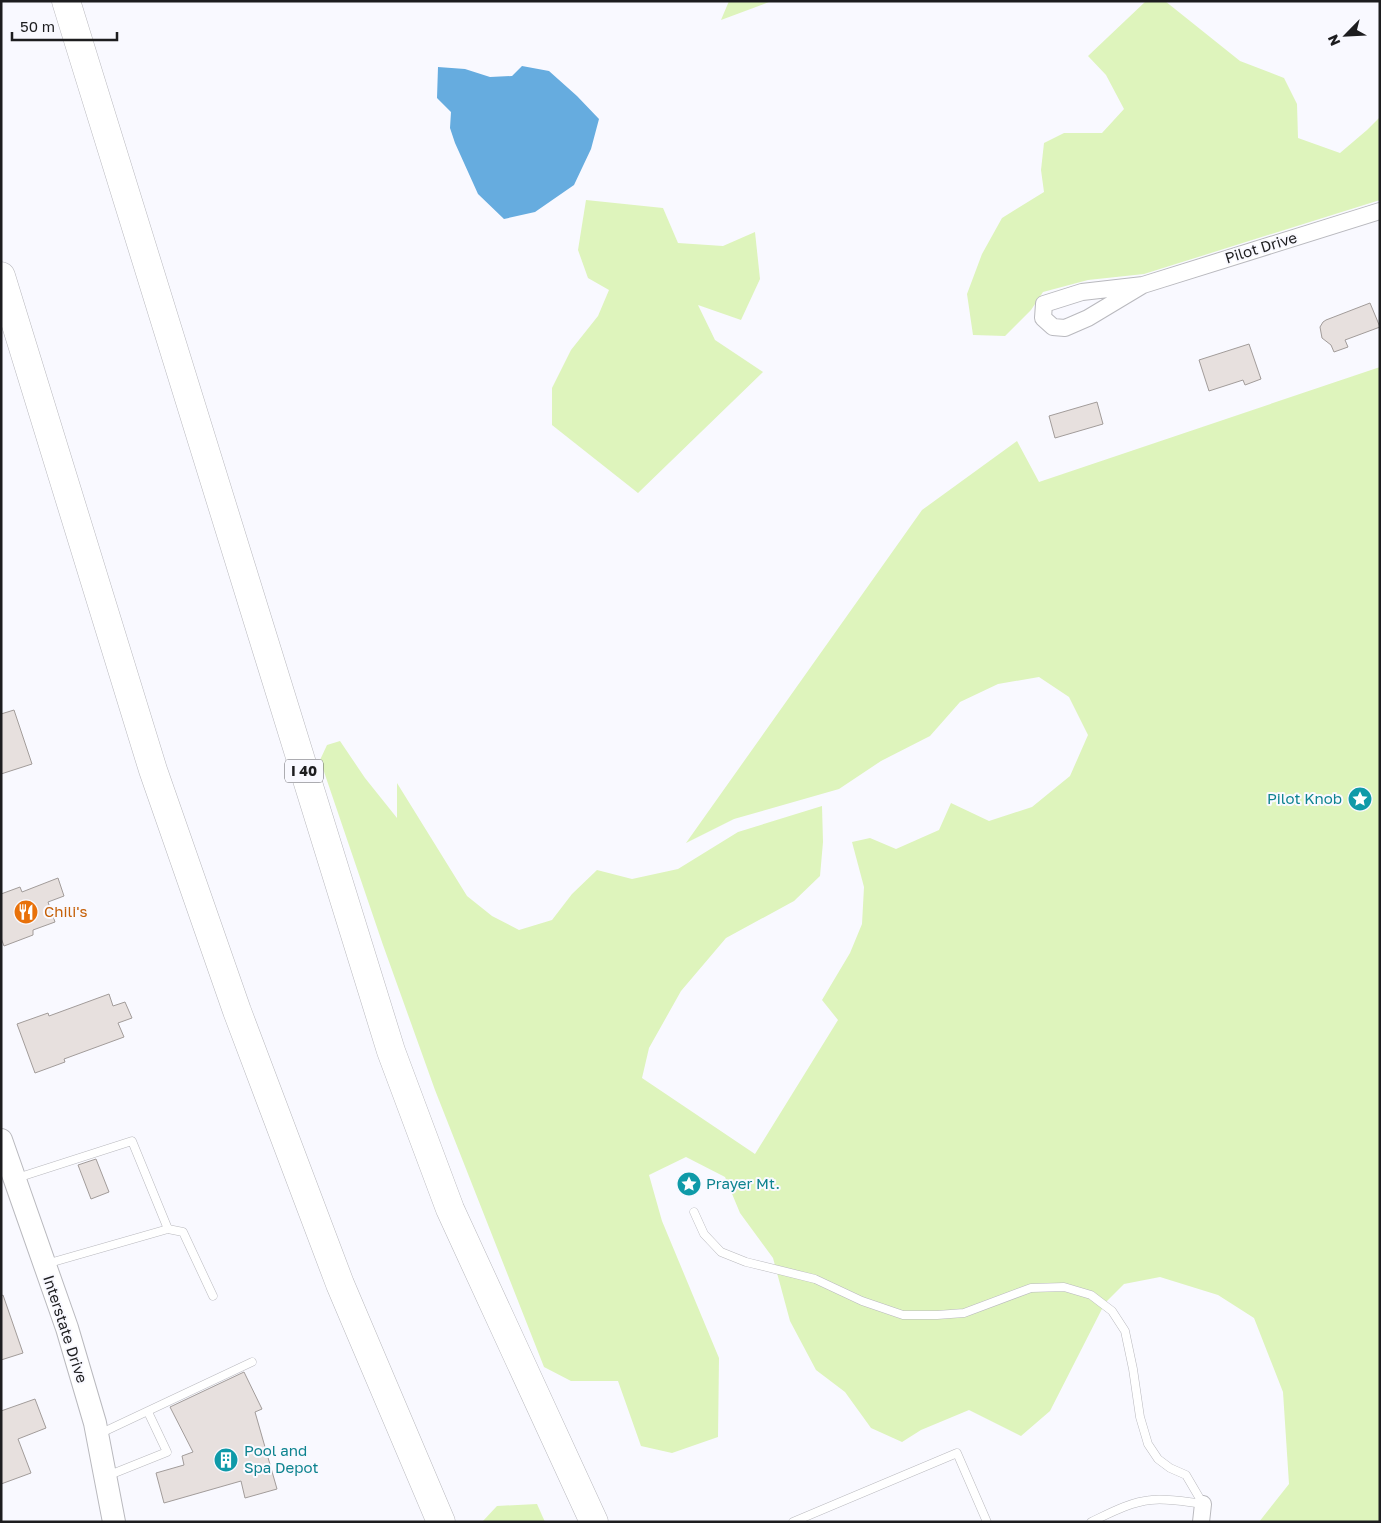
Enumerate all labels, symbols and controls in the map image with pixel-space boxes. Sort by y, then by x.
scale bar [12,10,118,42]
north arrow [1321,10,1371,60]
text: 50 m [20,17,55,35]
text: N [1324,32,1344,49]
street label: Pilot Drive [1222,227,1299,267]
road number: I 40 [285,759,323,782]
place icon: Pilot Knob [1347,786,1373,812]
place label: Pilot Knob [1267,789,1342,807]
restaurant icon: Chili's [13,899,39,925]
place label: Chili's [44,902,88,920]
place icon: Prayer Mt. [676,1171,702,1197]
place label: Prayer Mt. [706,1174,780,1192]
street label: Interstate Drive [40,1273,92,1385]
place label: Pool and Spa Depot [244,1441,318,1476]
building icon: Pool and Spa Depot [213,1447,239,1473]

